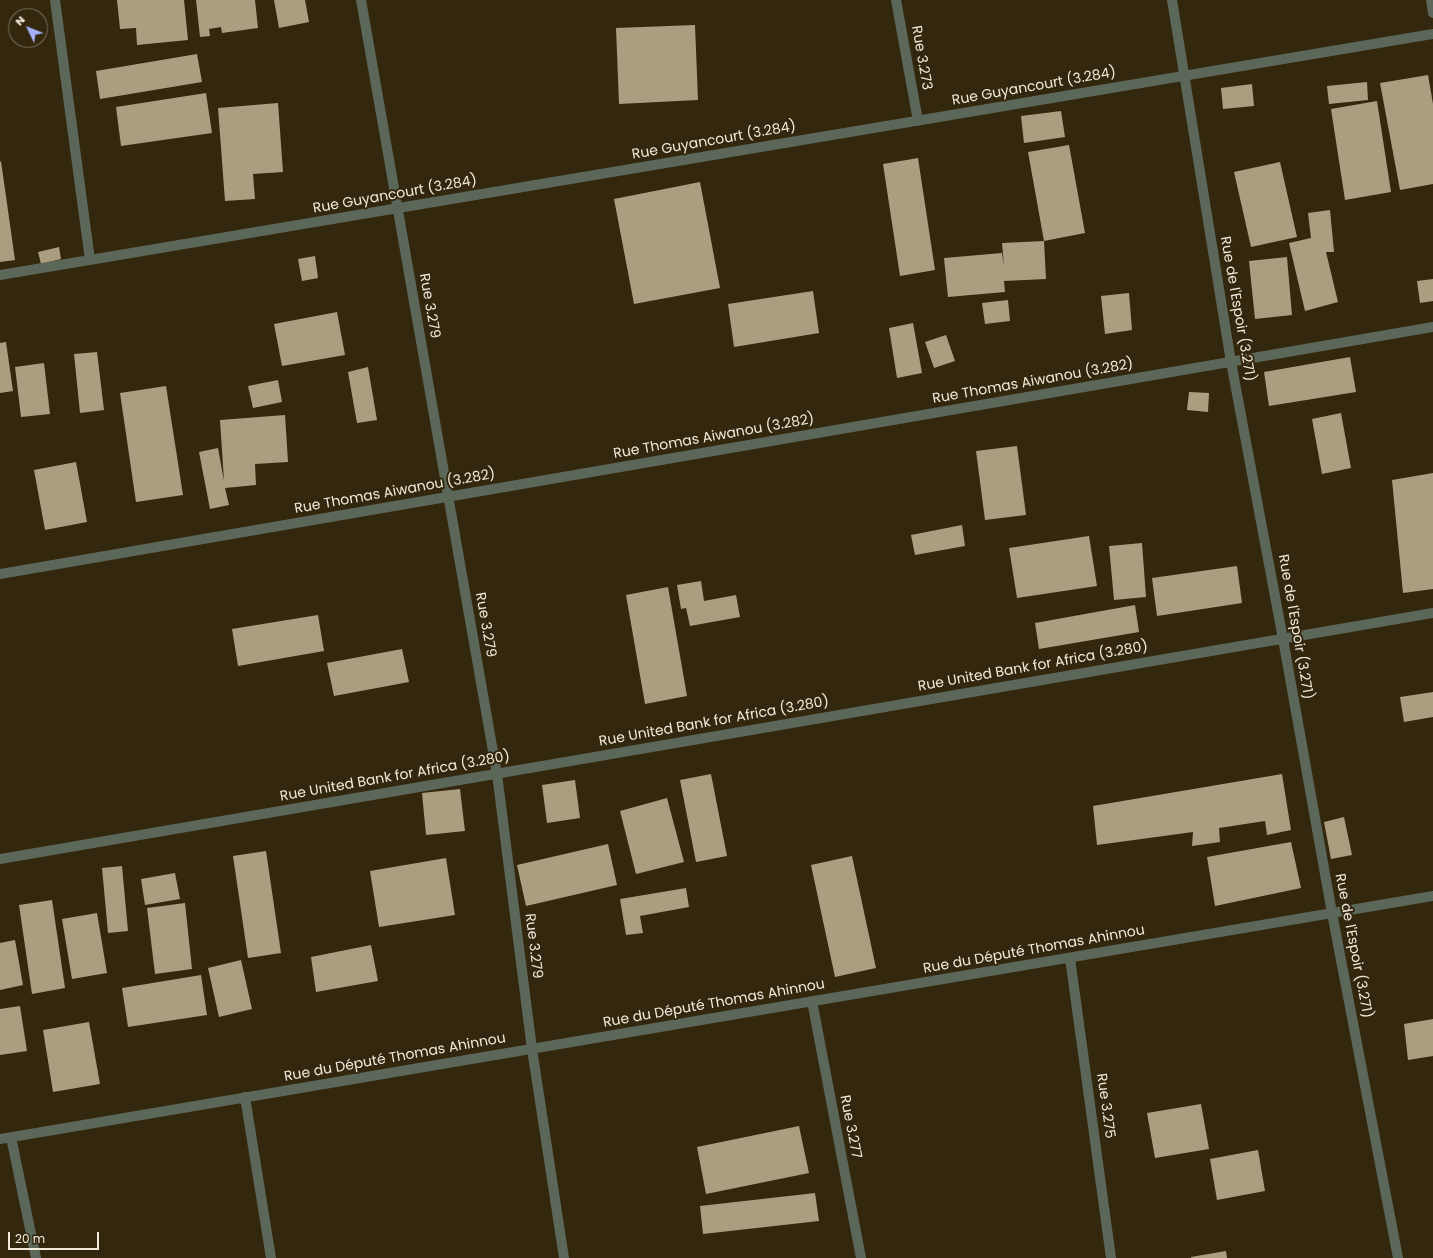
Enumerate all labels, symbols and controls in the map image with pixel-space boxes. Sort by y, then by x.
north arrow [8,8,48,48]
text: N [11,12,29,29]
street label: Rue 3.273 [907,25,935,91]
street label: Rue Guyancourt (3.284) [951,64,1117,110]
street label: Rue Guyancourt (3.284) [631,118,797,164]
street label: Rue Guyancourt (3.284) [312,172,478,218]
street label: Rue de l'Espoir (3.271) [1216,235,1258,383]
street label: Rue 3.279 [415,272,443,340]
street label: Rue Thomas Aiwanou (3.282) [931,356,1135,408]
street label: Rue Thomas Aiwanou (3.282) [612,411,816,463]
street label: Rue Thomas Aiwanou (3.282) [293,466,497,518]
street label: Rue de l'Espoir (3.271) [1274,553,1316,701]
street label: Rue 3.279 [471,591,499,659]
street label: Rue United Bank for Africa (3.280) [917,638,1149,696]
street label: Rue United Bank for Africa (3.280) [598,693,830,751]
street label: Rue United Bank for Africa (3.280) [279,748,511,806]
street label: Rue de l'Espoir (3.271) [1331,872,1375,1020]
street label: Rue 3.279 [521,912,545,980]
street label: Rue du Député Thomas Ahinnou [922,922,1146,978]
street label: Rue du Député Thomas Ahinnou [602,976,826,1032]
street label: Rue du Député Thomas Ahinnou [283,1030,507,1086]
street label: Rue 3.275 [1092,1072,1118,1140]
street label: Rue 3.277 [836,1094,864,1160]
scale bar [10,1224,101,1250]
text: 20 m [15,1230,45,1247]

